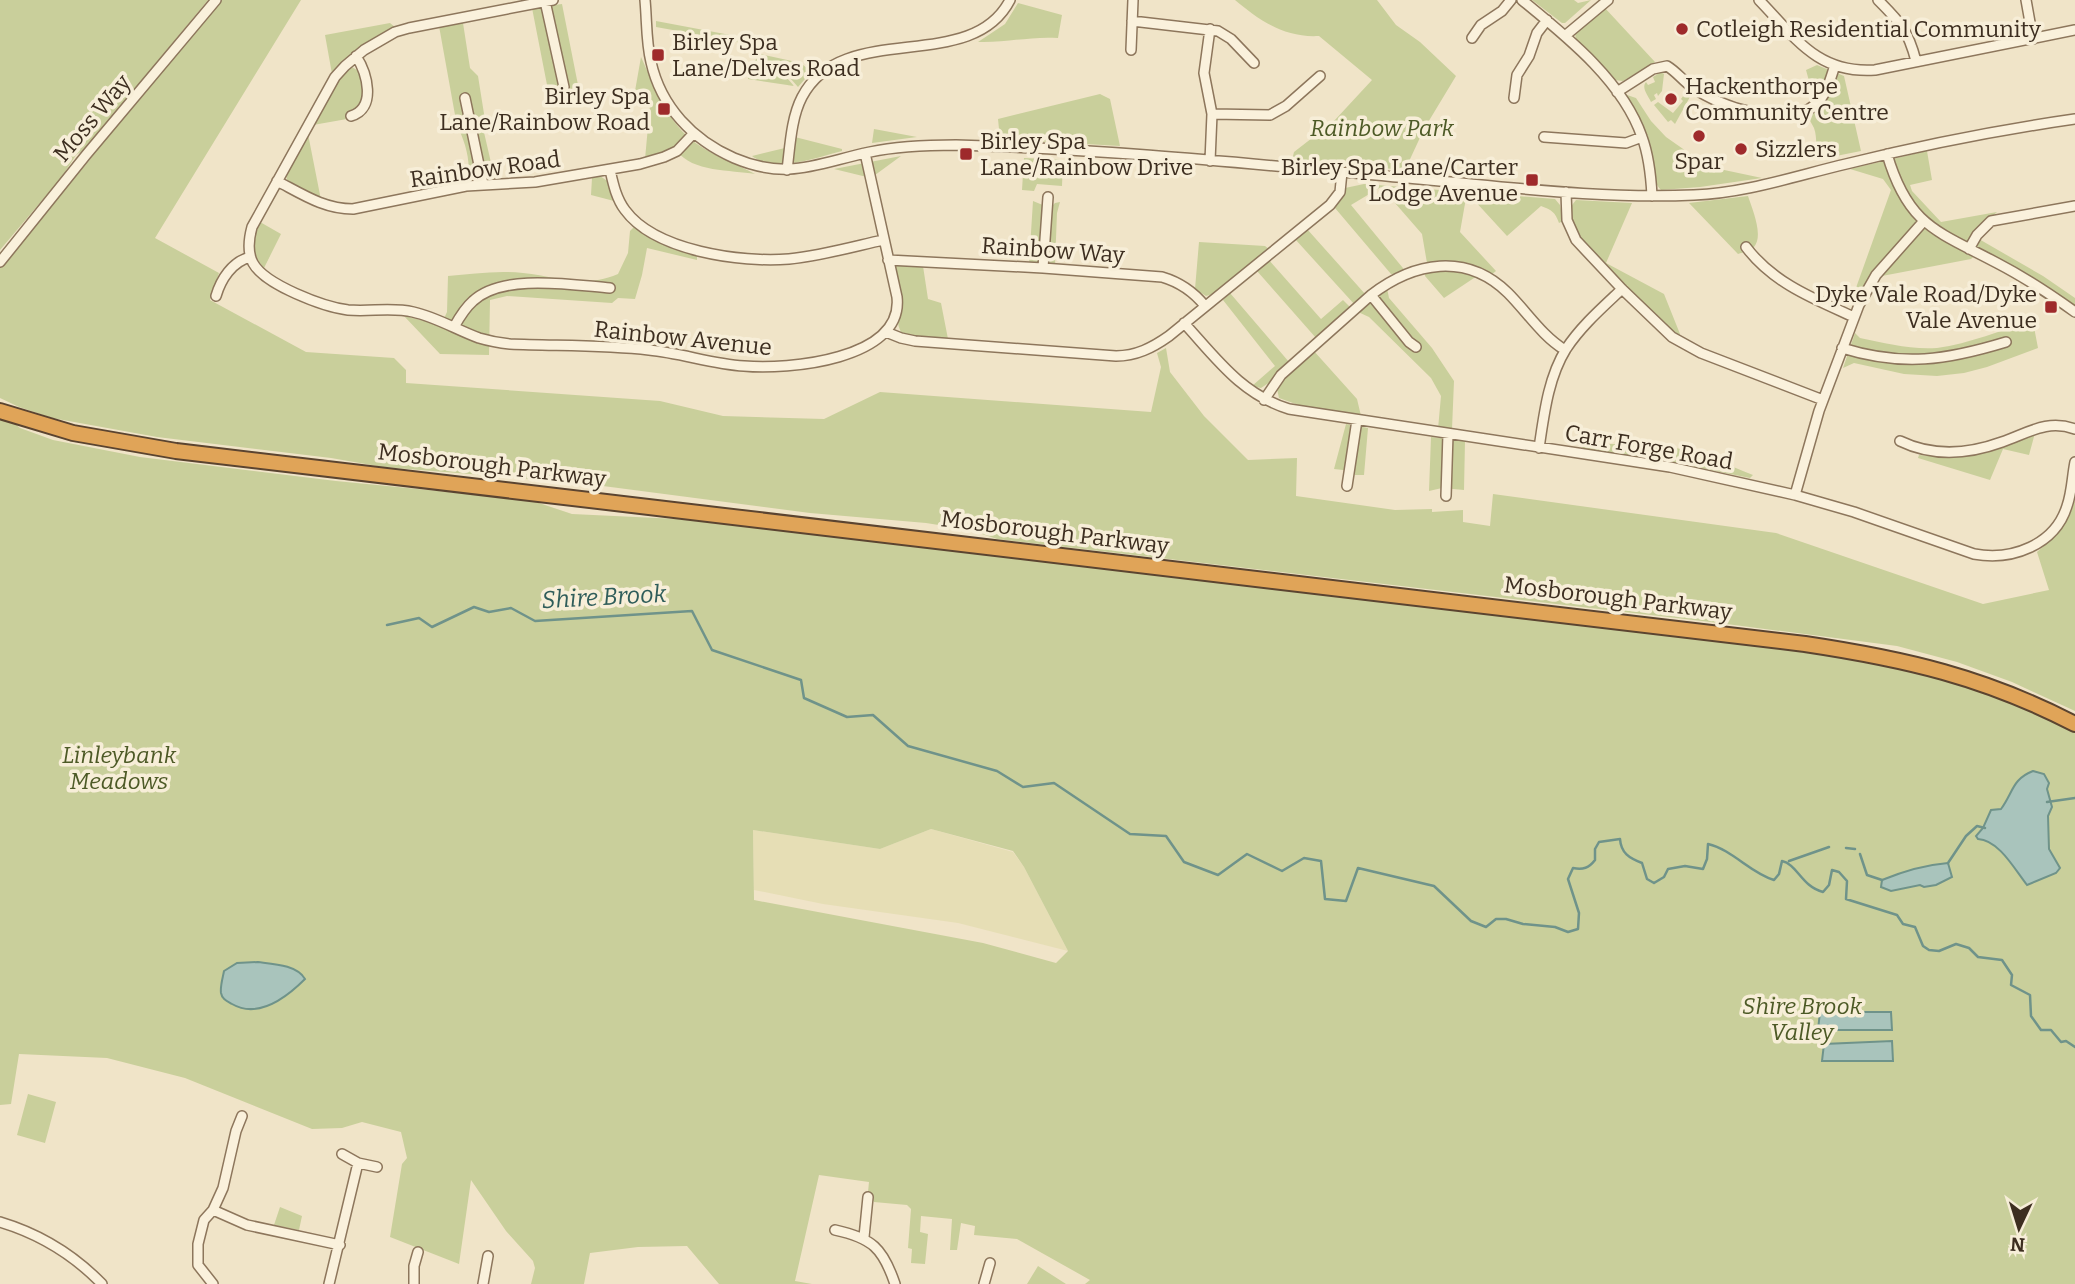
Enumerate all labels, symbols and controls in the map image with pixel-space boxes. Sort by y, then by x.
place label: Cotleigh Residential Community [1696,15,2042,43]
marker: Cotleigh Residential Community [1674,21,1690,37]
place label: Birley Spa Lane/Delves Road [672,28,860,82]
marker: Birley Spa Lane/Delves Road [650,47,666,63]
street label: Moss Way [47,68,137,167]
place label: Hackenthorpe Community Centre [1685,72,1889,126]
place label: Birley Spa Lane/Rainbow Road [439,82,650,136]
marker: Hackenthorpe Community Centre [1663,91,1679,107]
marker: Birley Spa Lane/Rainbow Road [656,101,672,117]
park label: Rainbow Park [1310,114,1455,142]
place label: Birley Spa Lane/Rainbow Drive [980,127,1193,181]
marker: Spar [1691,128,1707,144]
place label: Sizzlers [1755,135,1837,163]
marker: Sizzlers [1733,141,1749,157]
street label: Rainbow Road [408,145,563,193]
marker: Birley Spa Lane/Rainbow Drive [958,146,974,162]
place label: Spar [1674,147,1724,175]
place label: Birley Spa Lane/Carter Lodge Avenue [1281,153,1518,207]
marker: Birley Spa Lane/Carter Lodge Avenue [1524,172,1540,188]
street label: Rainbow Way [980,231,1126,269]
place label: Dyke Vale Road/Dyke Vale Avenue [1815,280,2037,334]
marker: Dyke Vale Road/Dyke Vale Avenue [2043,299,2059,315]
street label: Rainbow Avenue [593,315,773,361]
street label: Carr Forge Road [1563,418,1736,476]
street label: Mosborough Parkway [376,437,608,493]
street label: Mosborough Parkway [939,504,1171,560]
street label: Mosborough Parkway [1502,570,1734,626]
water label: Shire Brook [541,580,668,614]
park label: Linleybank Meadows [62,741,177,795]
park label: Shire Brook Valley [1742,992,1862,1046]
north arrow [1984,1193,2054,1263]
text: N [2009,1232,2026,1256]

